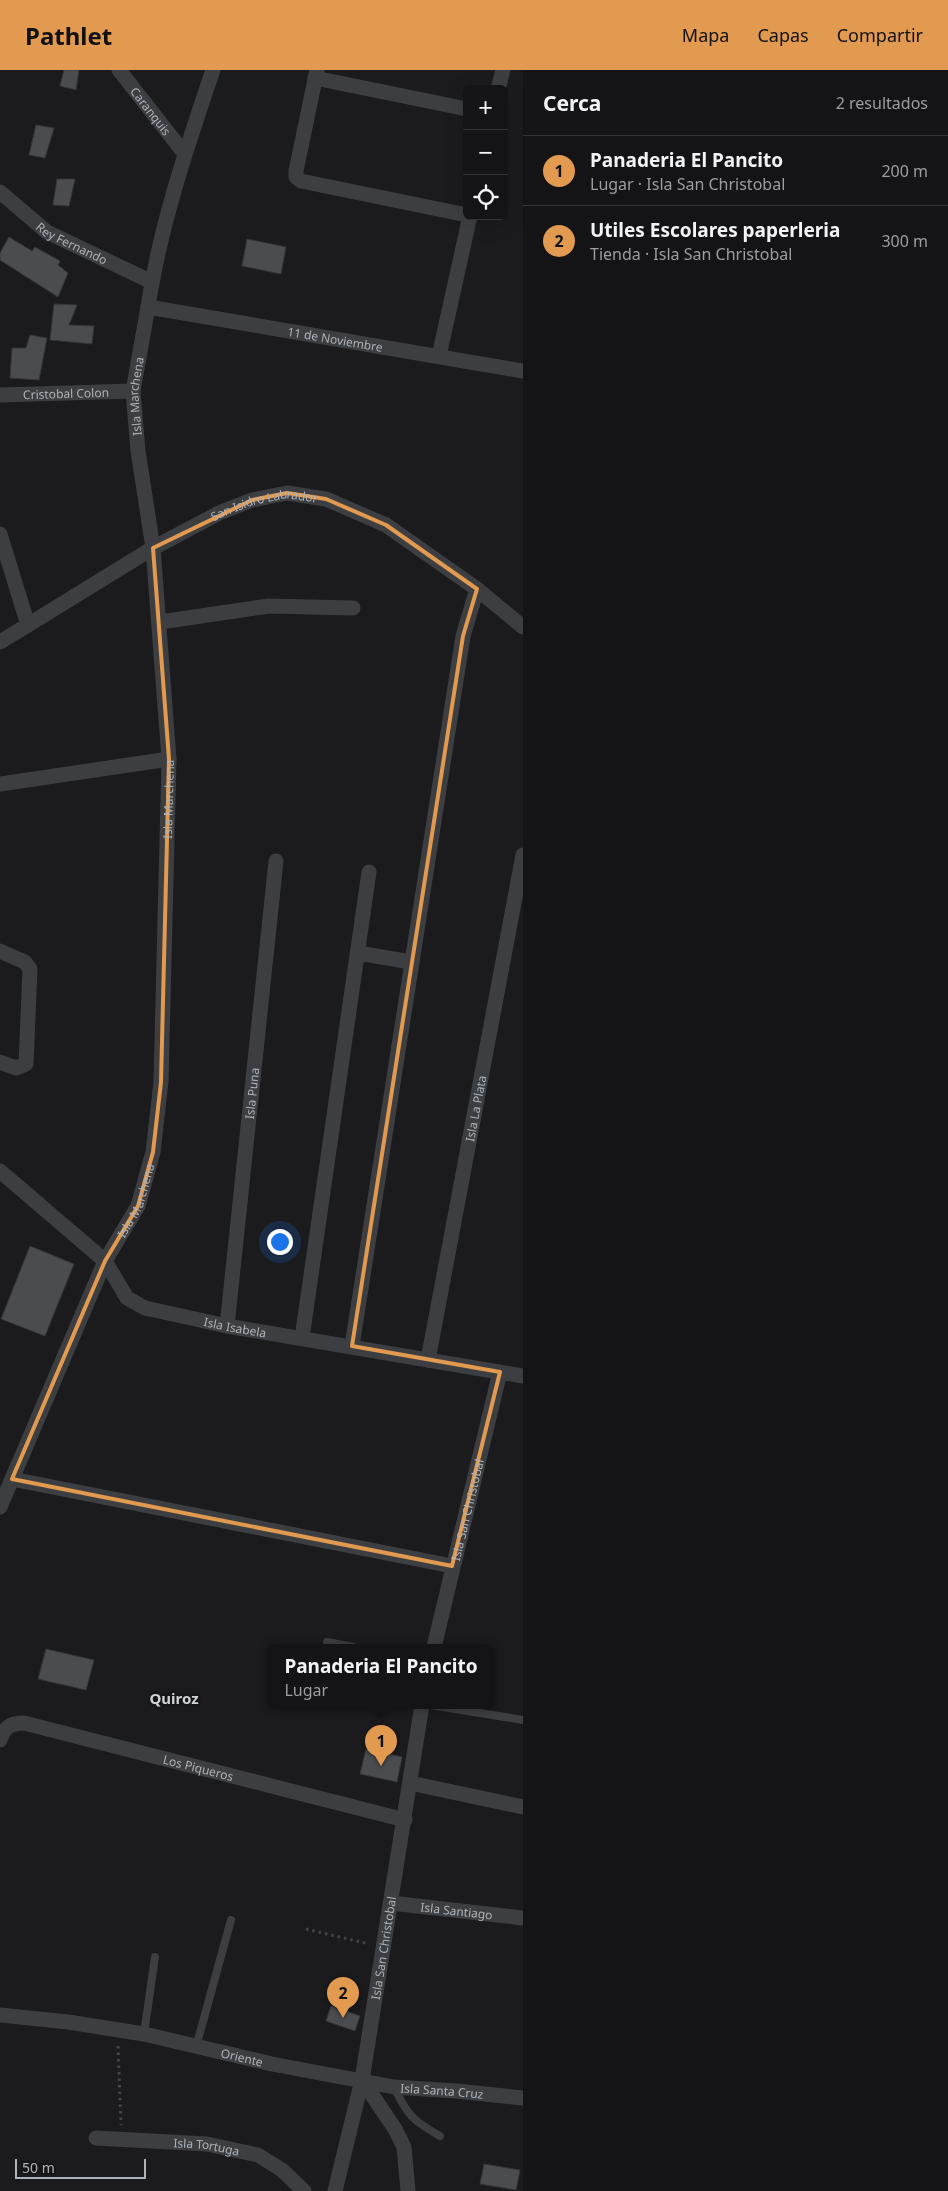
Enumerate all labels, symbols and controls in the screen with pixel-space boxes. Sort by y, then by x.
text: Pathlet [25,19,112,52]
text: Mapa [682,23,729,47]
text: Capas [757,23,809,47]
text: Compartir [837,23,923,47]
street label: Caranquis [127,83,175,139]
map controls [463,85,508,220]
button: + [463,85,508,130]
text: Cerca [543,89,601,117]
text: 2 resultados [836,92,928,114]
button: − [463,130,508,175]
text: Panaderia El Pancito [590,147,783,173]
text: 1 [554,160,564,182]
text: 200 m [881,160,928,182]
text: Lugar · Isla San Christobal [590,173,785,195]
button: locate [463,175,508,220]
text: Utiles Escolares paperleria [590,217,840,243]
street label: Rey Fernando [33,218,110,268]
text: 2 [554,230,564,252]
text: 300 m [881,230,928,252]
text: Tienda · Isla San Christobal [590,243,792,265]
street label: 11 de Noviembre [286,322,384,355]
street label: Isla Marchena [124,356,147,436]
street label: Cristobal Colon [23,383,109,403]
street label: San Isidro Labrador [207,485,319,525]
street label: Isla Marchena [159,759,177,839]
street label: Isla Puna [240,1067,263,1120]
street label: Isla La Plata [461,1074,490,1143]
street label: Isla Marchena [113,1161,158,1241]
your location [267,1229,293,1255]
street label: Isla Isabela [202,1313,268,1341]
street label: Isla San Christobal [446,1457,487,1563]
popup [267,1644,495,1709]
text: Panaderia El Pancito [284,1653,478,1679]
text: Lugar [284,1679,328,1701]
district label: Quiroz [149,1688,199,1708]
pin: 1 [365,1725,397,1766]
street label: Los Piqueros [161,1750,236,1785]
street label: Isla San Christobal [366,1895,400,2001]
street label: Isla Santiago [420,1898,494,1923]
pin: 2 [327,1977,359,2018]
street label: Oriente [219,2044,265,2070]
street label: Isla Santa Cruz [400,2079,485,2102]
street label: Isla Tortuga [173,2134,241,2159]
scale bar [15,2156,146,2179]
text: 50 m [22,2158,55,2177]

